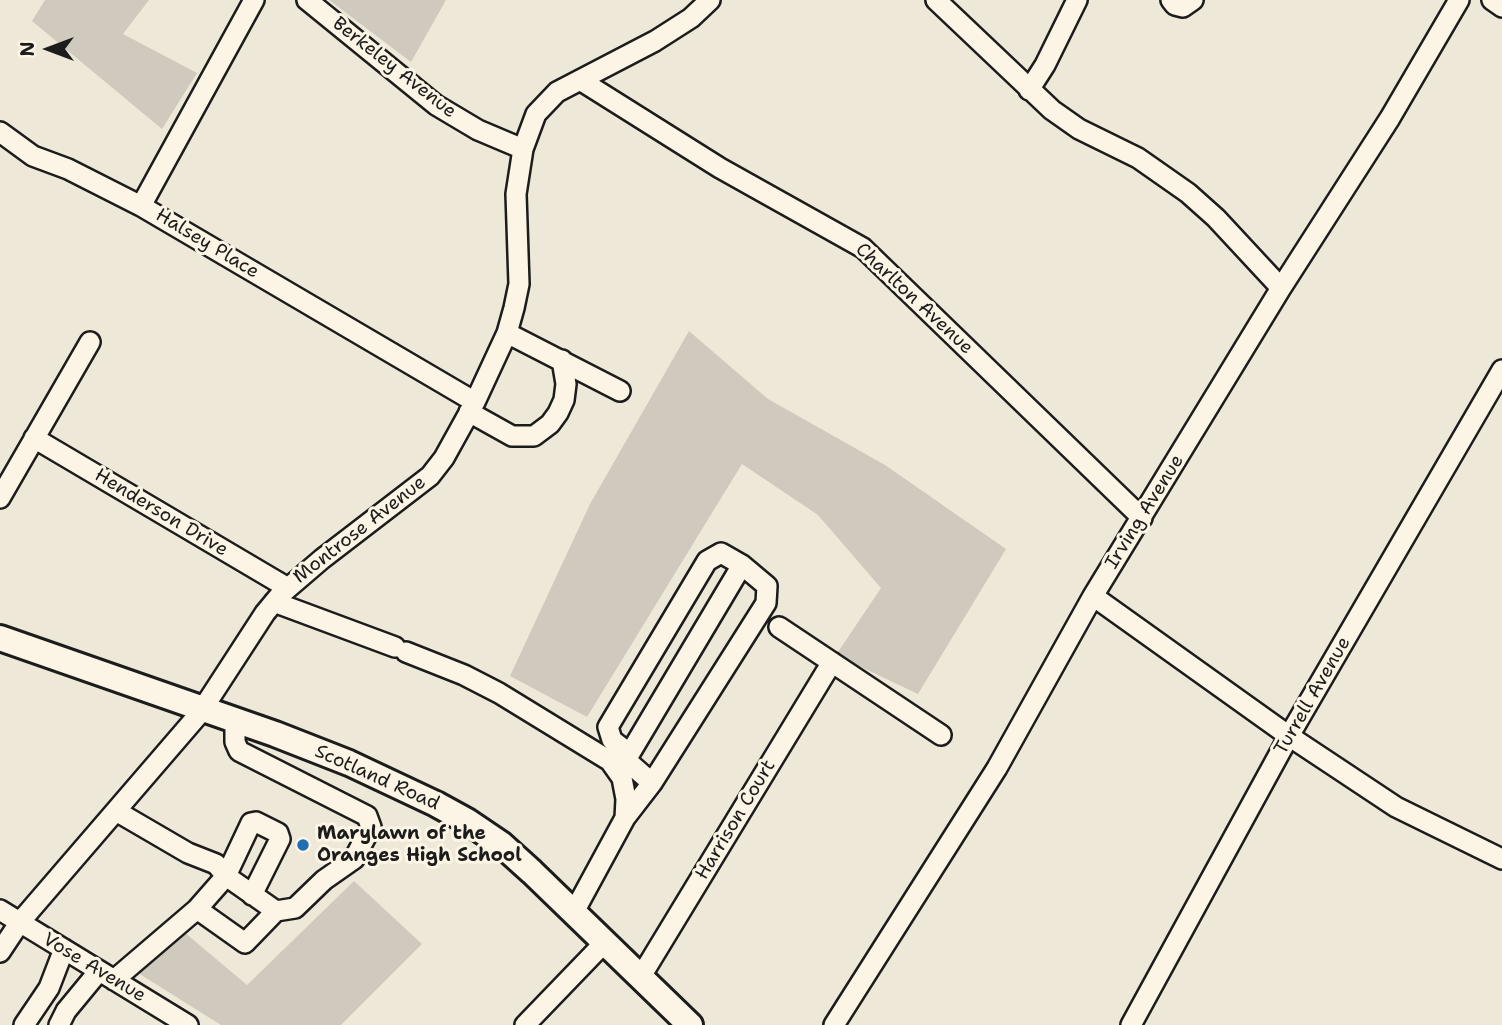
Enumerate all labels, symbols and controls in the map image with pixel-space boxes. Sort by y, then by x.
street label: Berkeley Avenue [327,13,461,123]
north arrow [14,14,84,84]
text: N [15,41,40,57]
street label: Halsey Place [151,204,263,284]
street label: Charlton Avenue [850,239,978,359]
street label: Irving Avenue [1101,451,1189,573]
street label: Henderson Drive [90,464,232,562]
street label: Montrose Avenue [289,471,431,589]
street label: Turrell Avenue [1270,633,1356,759]
street label: Scotland Road [311,740,443,816]
street label: Harrison Court [691,756,781,884]
place label: Marylawn of the Oranges High School [317,823,522,867]
marker: Marylawn of the Oranges High School [295,837,311,853]
street label: Vose Avenue [38,928,150,1008]

